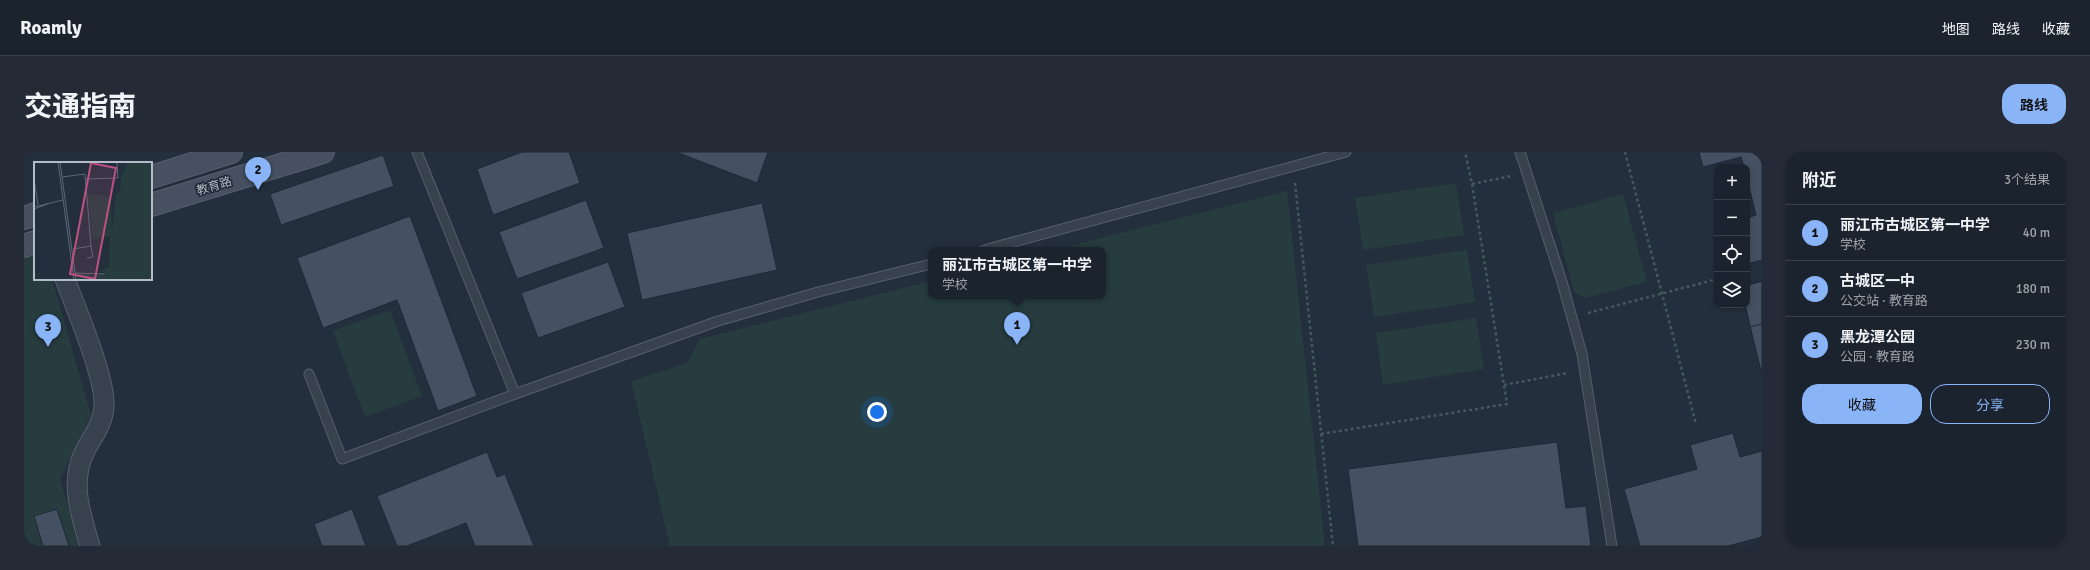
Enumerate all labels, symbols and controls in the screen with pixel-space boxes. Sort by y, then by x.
text: Roamly [20,16,82,40]
text: 地图 [1942,21,1970,38]
text: 路线 [1992,21,2020,38]
text: 收藏 [2042,21,2070,38]
button: 路线 [2002,84,2066,124]
text: 交通指南 [24,90,136,124]
pin: 2 [245,157,271,190]
inset map [34,162,152,280]
map controls [1714,164,1750,308]
button: + [1714,164,1750,200]
text: 附近 [1802,170,1836,191]
text: 3个结果 [2004,172,2050,188]
street label: 教育路 [195,174,234,199]
button: − [1714,200,1750,236]
text: 丽江市古城区第一中学 [1840,216,1990,234]
text: 1 [1811,225,1819,241]
text: 40 m [2023,225,2050,241]
button: locate [1714,236,1750,272]
text: 学校 [1840,237,1866,253]
popup [928,247,1106,299]
text: 丽江市古城区第一中学 [942,256,1092,274]
button: layers [1714,272,1750,308]
text: 古城区一中 [1840,272,1915,290]
text: 学校 [942,277,968,293]
text: 2 [1811,281,1819,297]
text: 180 m [2016,281,2050,297]
text: 公交站 · 教育路 [1840,293,1928,309]
pin: 1 [1004,312,1030,345]
pin: 3 [35,314,61,347]
text: 黑龙潭公园 [1840,328,1915,346]
text: 3 [1811,337,1819,353]
text: 230 m [2016,337,2050,353]
text: 公园 · 教育路 [1840,349,1915,365]
button: 收藏 [1802,384,1922,424]
button: 分享 [1930,384,2050,424]
your location [867,402,887,422]

